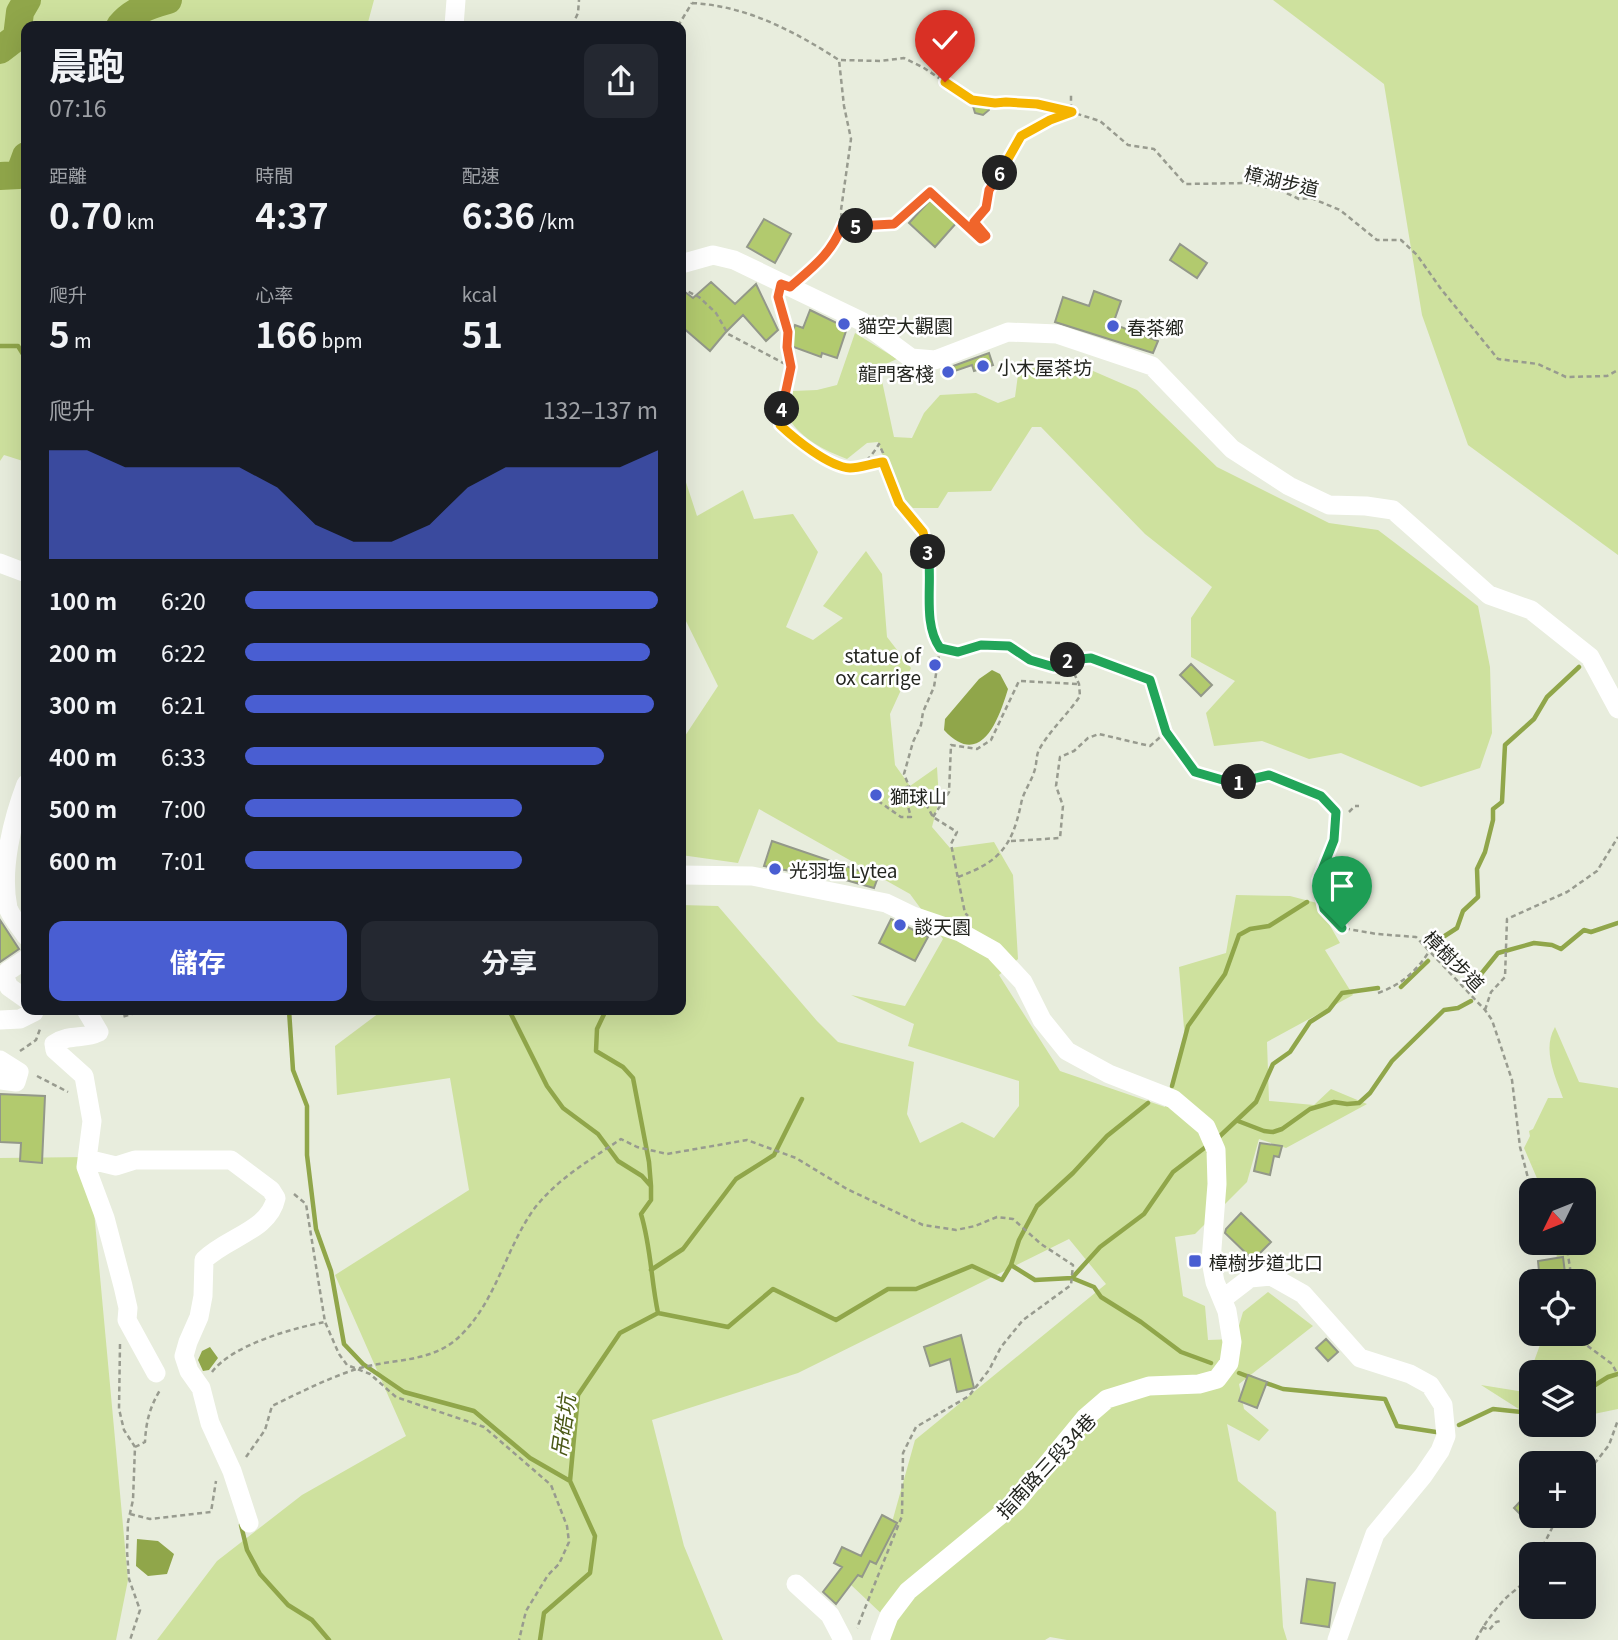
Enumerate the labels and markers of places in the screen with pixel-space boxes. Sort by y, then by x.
pin [915,10,975,82]
pin: 6 [982,156,1018,190]
pin: 5 [838,208,874,244]
place label: 貓空大觀園 [858,311,953,338]
place label: 春茶鄉 [1127,313,1184,340]
marker: 貓空大觀園 [836,316,852,332]
marker: 春茶鄉 [1105,318,1121,334]
place label: 小木屋茶坊 [997,353,1092,380]
marker: 小木屋茶坊 [975,358,991,374]
place label: 龍門客棧 [858,359,934,386]
marker: 龍門客棧 [940,364,956,380]
pin: 4 [764,392,800,426]
pin: 3 [911,534,946,570]
place label: statue of ox carrige [835,641,922,690]
pin: 2 [1050,642,1086,678]
marker: statue of ox carrige [927,657,943,673]
pin: 1 [1222,764,1256,800]
place label: 獅球山 [890,782,947,809]
marker: 獅球山 [868,787,884,803]
place label: 光羽塩 Lytea [789,856,897,883]
pin [1312,856,1372,928]
marker: 光羽塩 Lytea [767,861,783,877]
place label: 談天園 [914,912,971,939]
marker: 談天園 [892,917,908,933]
place label: 樟樹步道北口 [1209,1248,1323,1275]
marker: 樟樹步道北口 [1187,1253,1203,1269]

